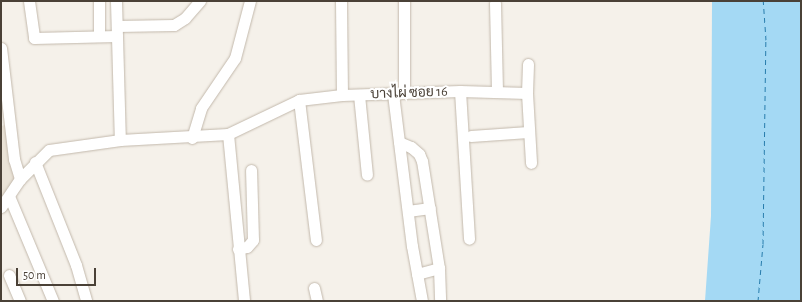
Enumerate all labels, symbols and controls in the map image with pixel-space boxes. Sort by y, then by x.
street label: บางไผ่ ซอย 16 [370,83,448,103]
scale bar [18,260,98,286]
text: 50 m [23,269,46,281]

